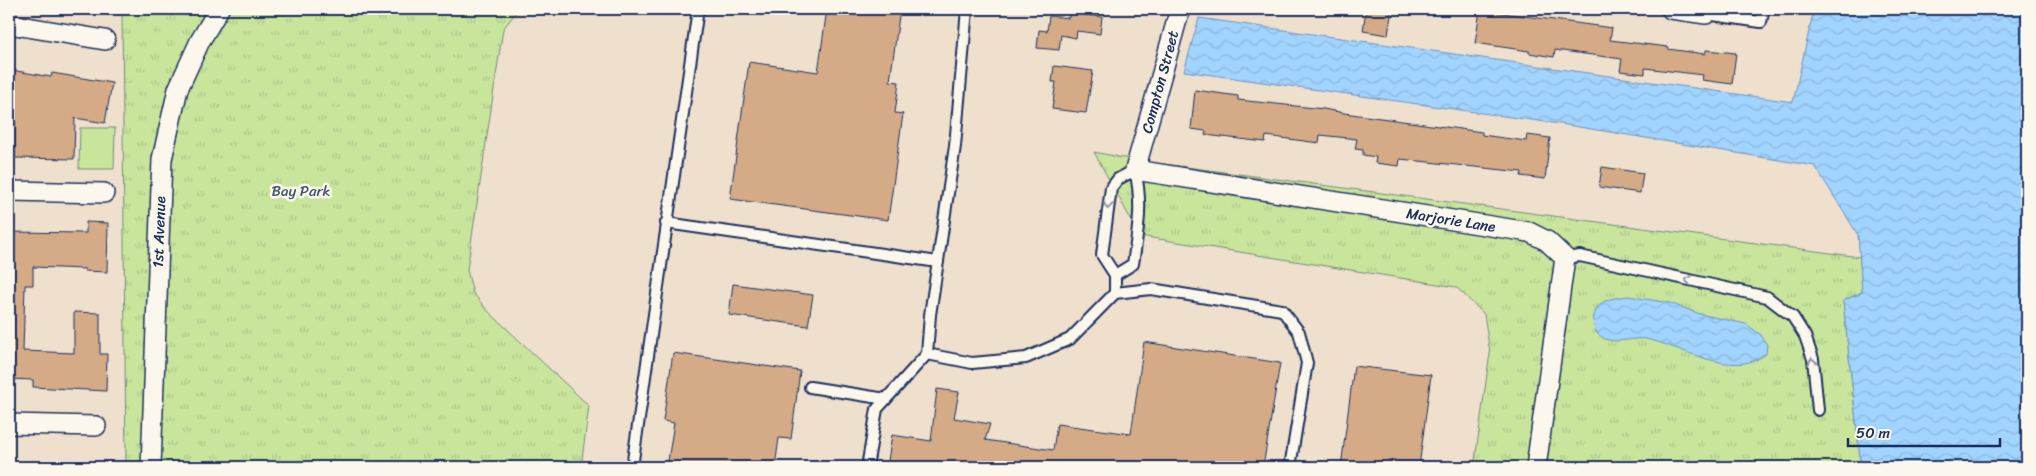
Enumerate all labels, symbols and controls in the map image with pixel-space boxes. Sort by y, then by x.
street label: Compton Street [1134,27,1186,136]
park label: Bay Park [271,178,331,204]
street label: 1st Avenue [145,196,173,268]
street label: Marjorie Lane [1404,200,1498,240]
one-way arrow [1104,202,1114,210]
one-way arrow [1683,276,1692,286]
one-way arrow [1808,357,1818,366]
scale bar [1848,416,2001,448]
text: 50 m [1856,420,1891,446]

